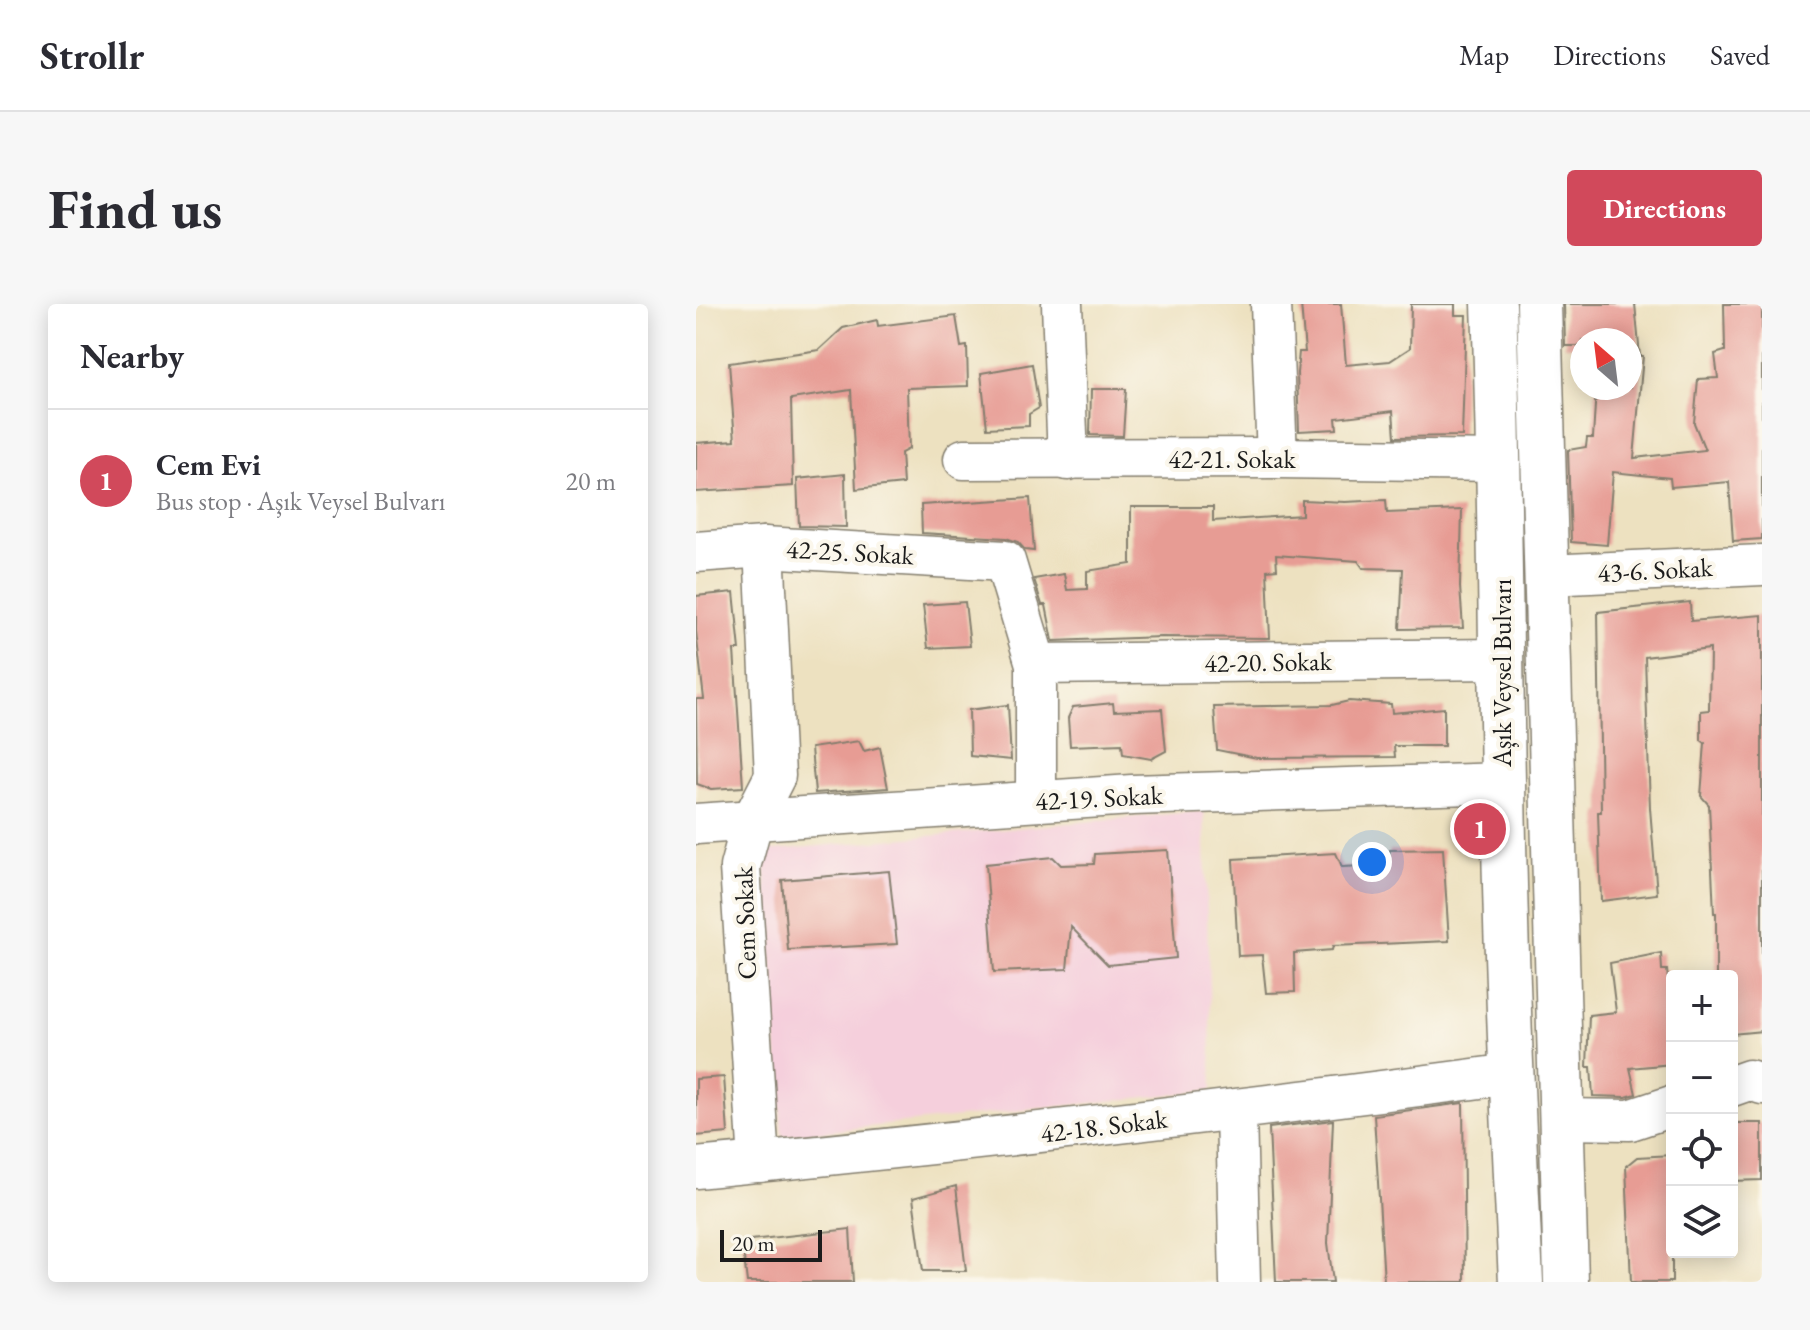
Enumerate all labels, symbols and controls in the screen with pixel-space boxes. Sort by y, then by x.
text: Strollr [40,31,144,80]
text: Map [1459,37,1509,73]
text: Directions [1553,37,1666,73]
text: Saved [1710,37,1770,73]
button: Directions [1567,170,1762,246]
text: Find us [48,172,222,245]
north arrow [1570,328,1642,400]
text: Nearby [80,334,184,378]
street label: 42-21. Sokak [1168,442,1297,476]
text: Cem Evi [156,445,261,484]
text: 1 [99,464,113,498]
text: 20 m [566,464,616,498]
text: Bus stop · Aşık Veysel Bulvarı [156,484,445,518]
street label: 42-25. Sokak [785,532,915,572]
street label: 43-6. Sokak [1597,550,1714,590]
street label: Aşık Veysel Bulvarı [1485,579,1519,768]
street label: 42-20. Sokak [1204,644,1333,680]
street label: 42-19. Sokak [1034,778,1164,818]
pin: 1 [1454,799,1506,859]
your location [1352,842,1392,882]
street label: Cem Sokak [726,865,764,980]
map controls [1666,970,1738,1258]
button: + [1666,970,1738,1042]
button: − [1666,1042,1738,1114]
street label: 42-18. Sokak [1039,1101,1170,1151]
button: locate [1666,1114,1738,1186]
button: layers [1666,1186,1738,1258]
scale bar [720,1226,822,1262]
text: 20 m [732,1229,775,1258]

